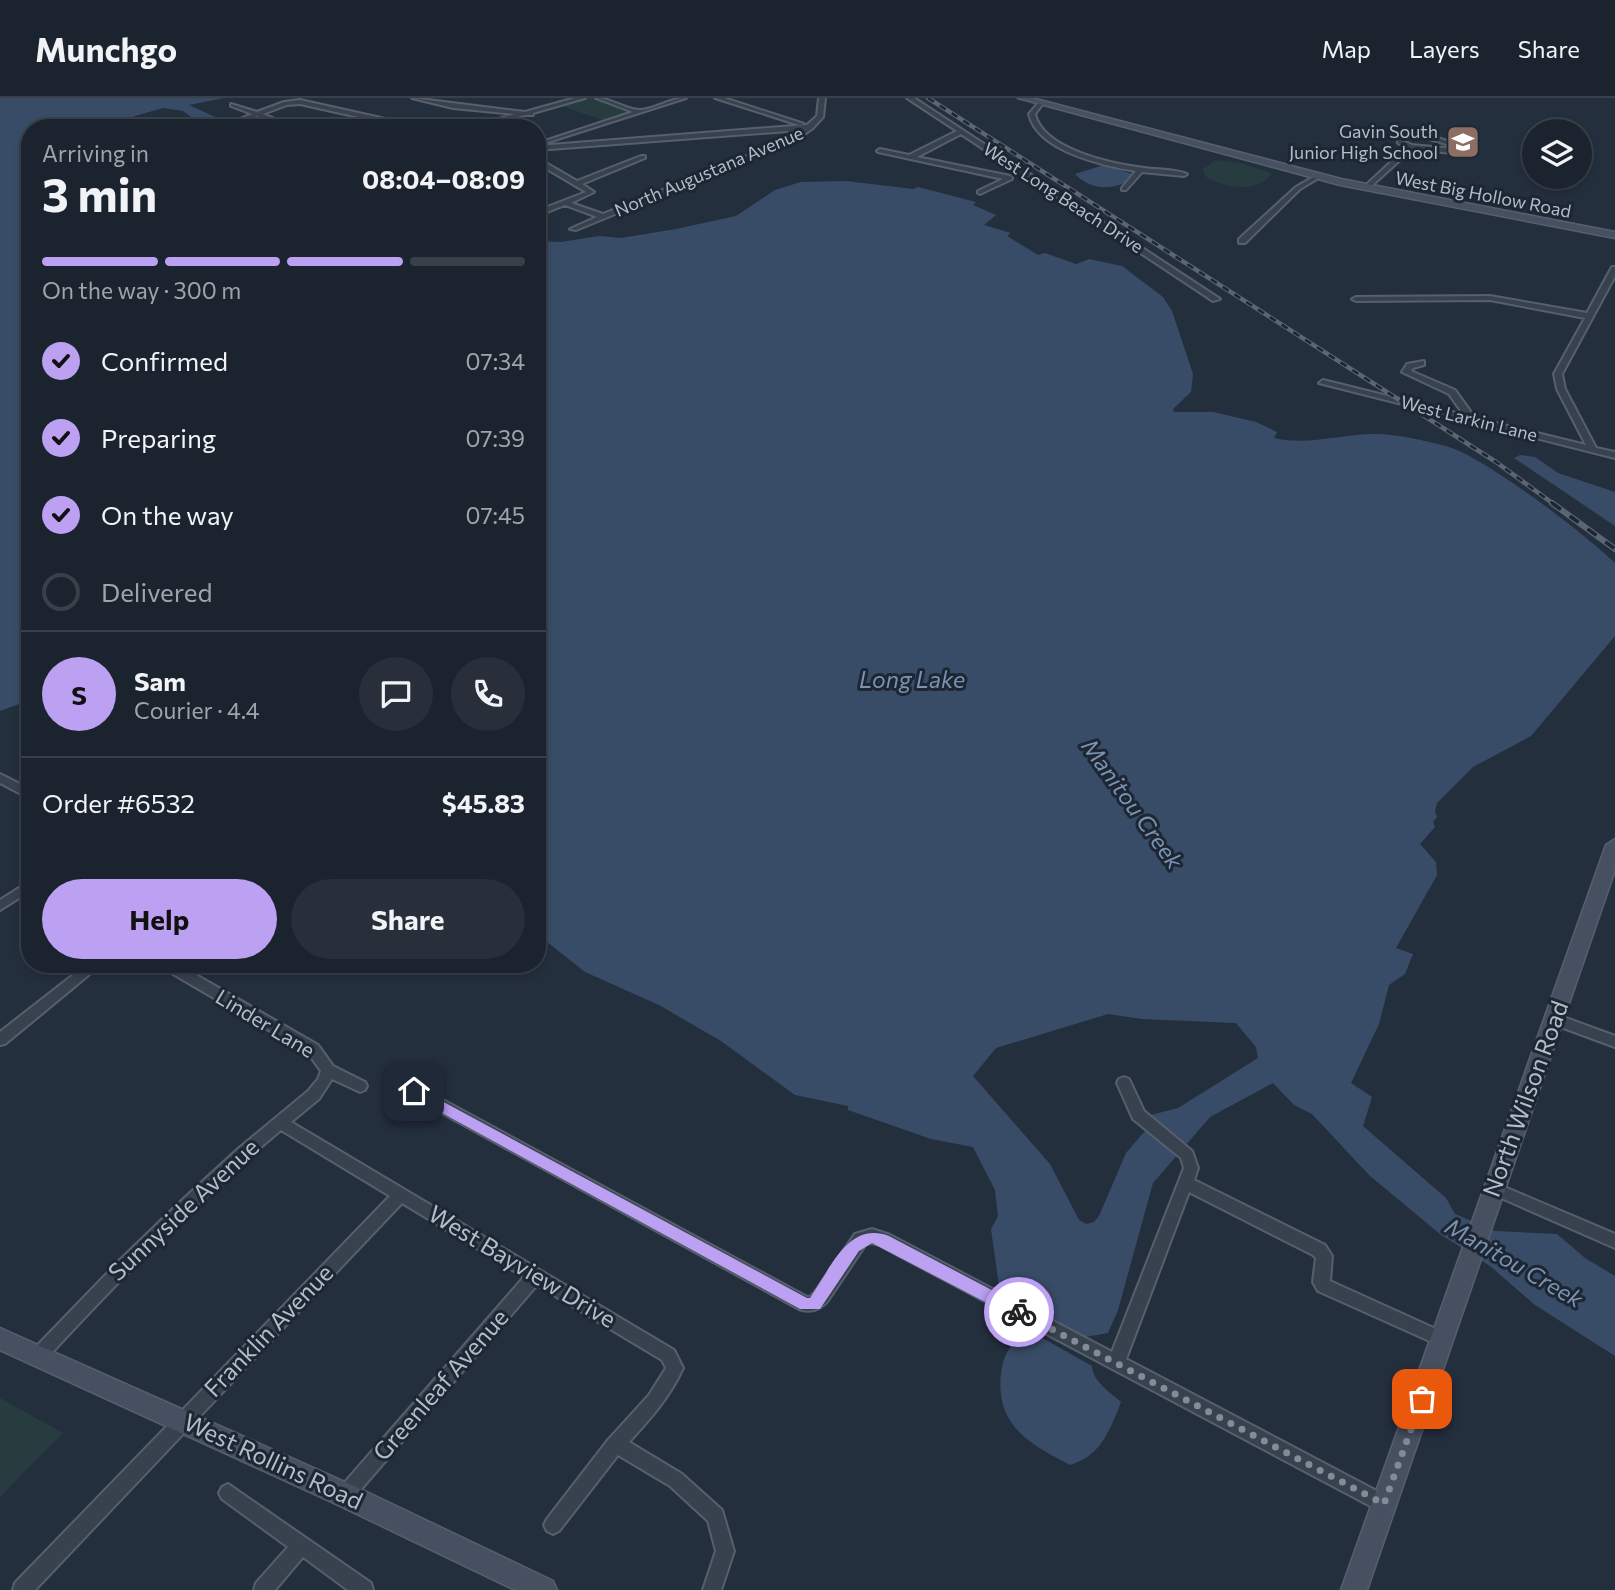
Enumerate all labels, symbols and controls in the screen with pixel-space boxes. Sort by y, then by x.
text: Munchgo [35,28,177,69]
text: Map [1322,34,1371,63]
text: Layers [1409,34,1480,63]
text: Share [1518,34,1580,63]
map controls [1522,119,1592,189]
button: layers [1522,119,1592,189]
place label: Gavin South Junior High School [1289,120,1438,163]
street label: North Augustana Avenue [611,121,806,221]
school or university icon: Gavin South Junior High School [1444,123,1482,161]
street label: West Long Beach Drive [979,137,1148,257]
text: Arriving in [42,139,149,167]
text: 08:04–08:09 [362,163,525,194]
text: 3 min [42,165,157,221]
street label: West Big Hollow Road [1393,166,1573,222]
text: On the way · 300 m [42,276,241,304]
icon: check [42,342,80,380]
text: Confirmed [101,345,228,376]
text: 07:34 [466,347,525,375]
street label: West Larkin Lane [1399,390,1540,446]
icon: check [42,419,80,457]
text: Preparing [101,422,216,453]
text: 07:39 [465,424,525,452]
icon: check [42,496,80,534]
text: On the way [101,499,234,530]
text: 07:45 [466,501,525,529]
text: Delivered [101,576,212,607]
button: chat [359,657,433,731]
button: phone [451,657,525,731]
text: Sam [134,665,186,696]
water label: Long Lake [859,665,965,693]
text: S [71,679,87,710]
text: Courier · 4.4 [134,696,260,724]
water label: Manitou Creek [1076,733,1190,875]
text: Order #6532 [42,787,195,818]
text: $45.83 [442,787,525,818]
button: Help [42,879,277,959]
button: Share [291,879,525,959]
street label: Linder Lane [212,983,320,1062]
street label: North Wilson Road [1476,996,1574,1201]
pin [384,1061,444,1121]
icon: home [395,1072,433,1110]
street label: Sunnyside Avenue [102,1132,264,1286]
street label: West Bayview Drive [424,1198,622,1333]
water label: Manitou Creek [1441,1211,1589,1313]
street label: Franklin Avenue [198,1258,338,1402]
courier [984,1277,1054,1347]
icon: bike [1000,1293,1038,1331]
street label: Greenleaf Avenue [366,1302,514,1466]
pin [1392,1369,1452,1429]
icon: bag [1403,1380,1441,1418]
street label: West Rollins Road [180,1406,368,1515]

